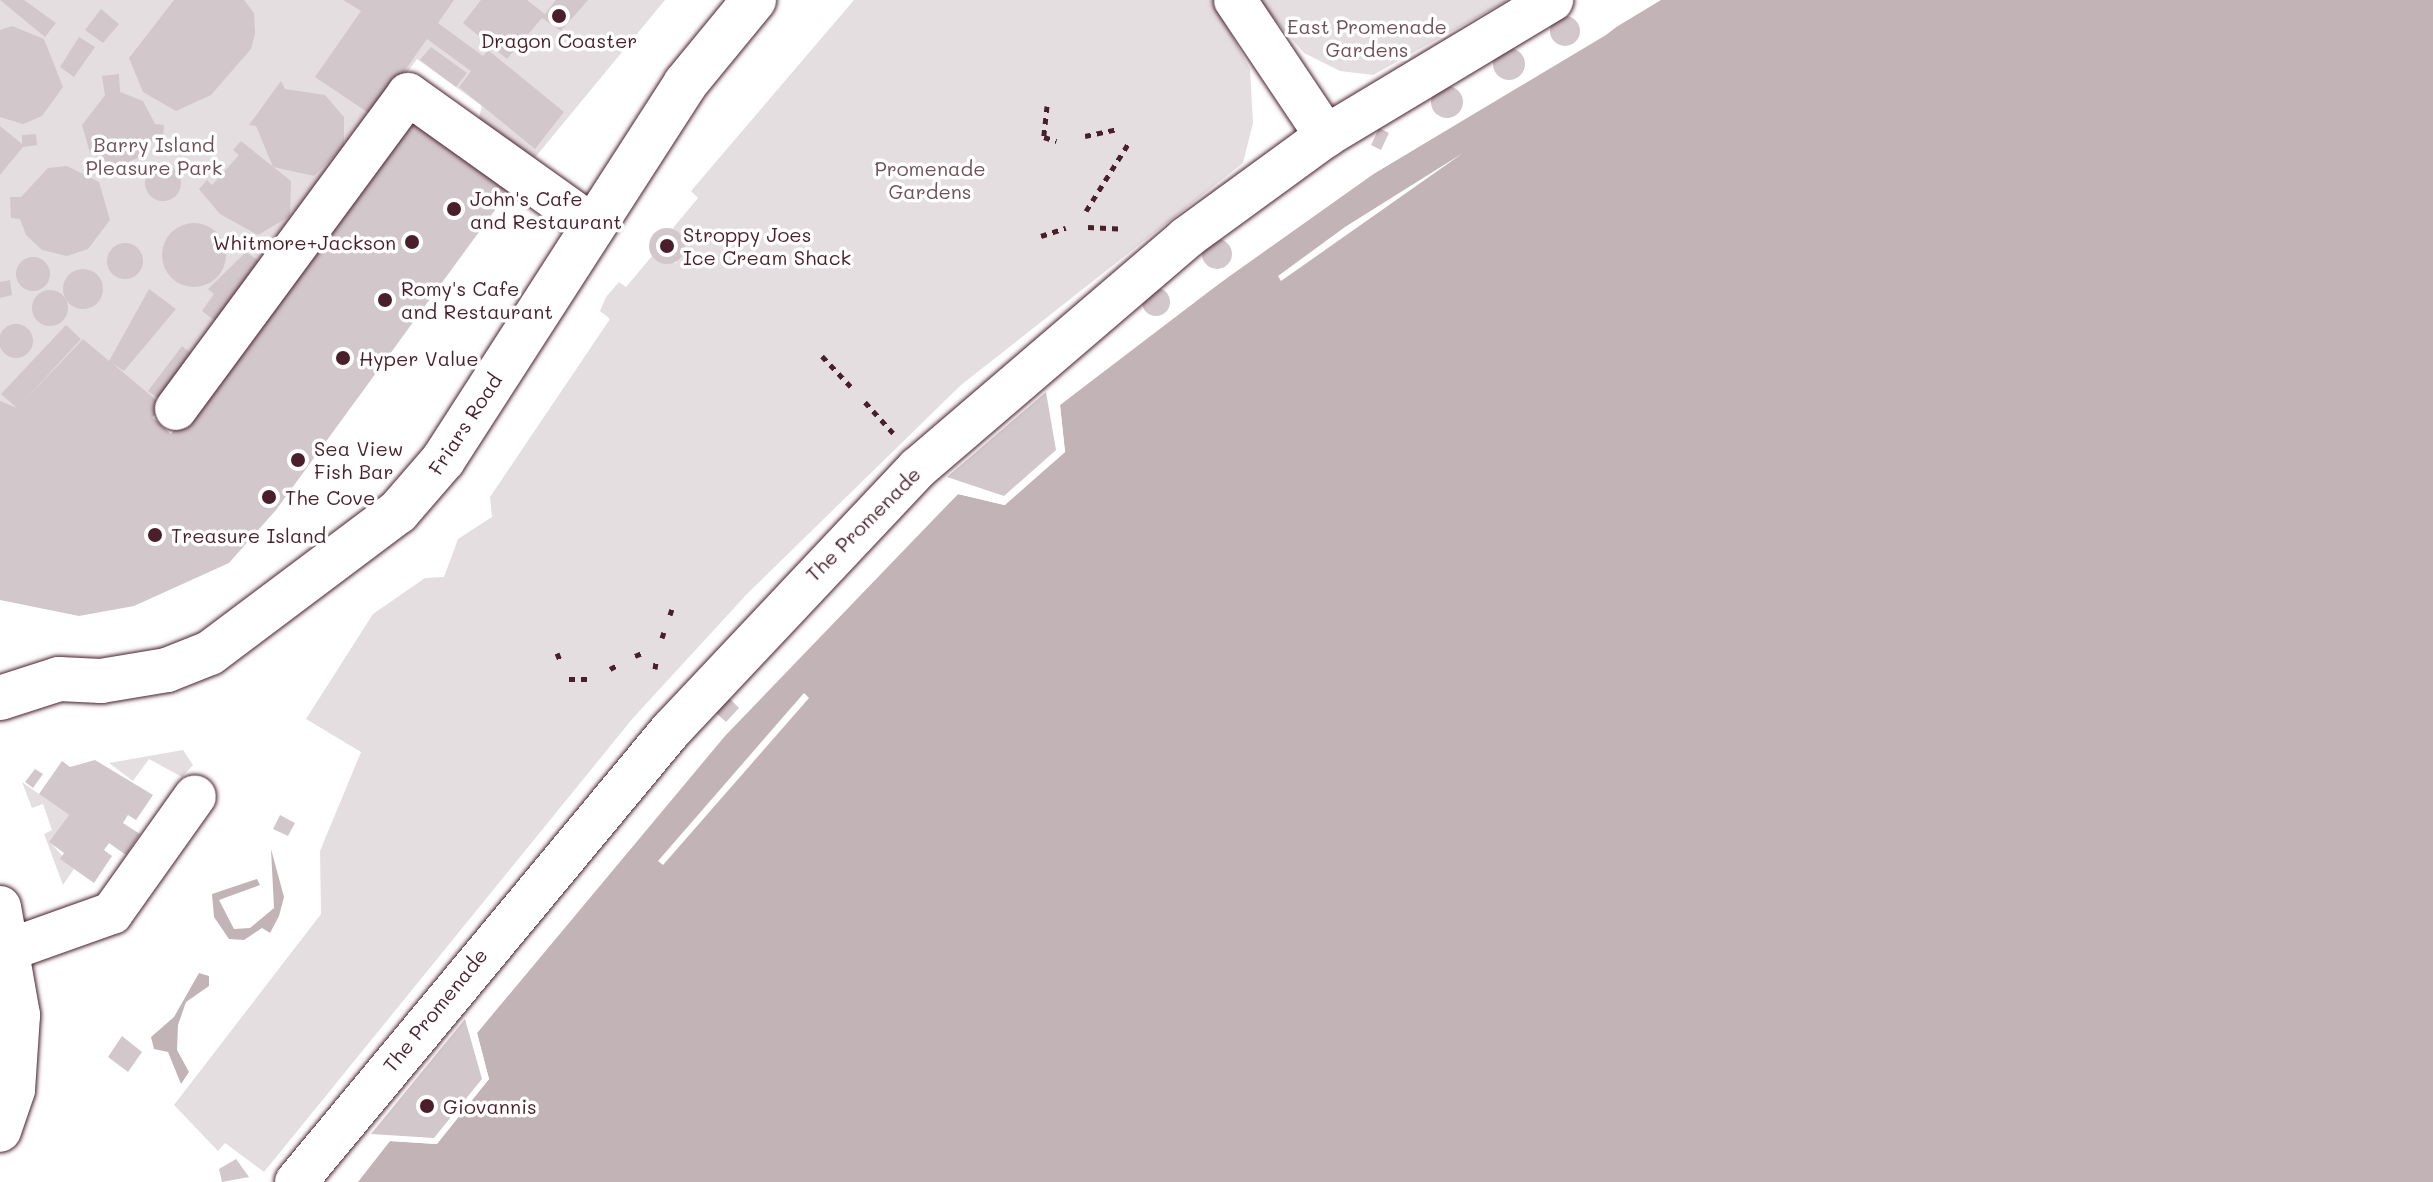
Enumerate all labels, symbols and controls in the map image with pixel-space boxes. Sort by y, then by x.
marker: Dragon Coaster [550,7,568,25]
park label: East Promenade Gardens [1287,14,1447,61]
place label: Dragon Coaster [481,28,637,52]
park label: Barry Island Pleasure Park [86,132,222,179]
park label: Promenade Gardens [874,156,986,203]
place label: John's Cafe and Restaurant [470,186,622,233]
marker: John's Cafe and Restaurant [445,200,463,218]
place label: Stroppy Joes Ice Cream Shack [683,222,851,269]
place label: Whitmore+Jackson [213,230,396,254]
marker: Whitmore+Jackson [403,233,421,251]
marker: Stroppy Joes Ice Cream Shack [658,237,676,255]
place label: Romy's Cafe and Restaurant [401,276,553,323]
marker: Romy's Cafe and Restaurant [376,291,394,309]
place label: Hyper Value [359,346,479,370]
marker: Hyper Value [334,349,352,367]
street label: Friars Road [423,369,507,479]
place label: Sea View Fish Bar [314,436,403,483]
marker: Sea View Fish Bar [289,451,307,469]
street label: The Promenade [801,462,925,586]
place label: The Cove [285,485,375,509]
marker: The Cove [260,488,278,506]
place label: Treasure Island [171,523,326,547]
marker: Treasure Island [146,526,164,544]
street label: The Promenade [378,943,492,1077]
place label: Giovannis [443,1094,537,1118]
marker: Giovannis [418,1097,436,1115]

